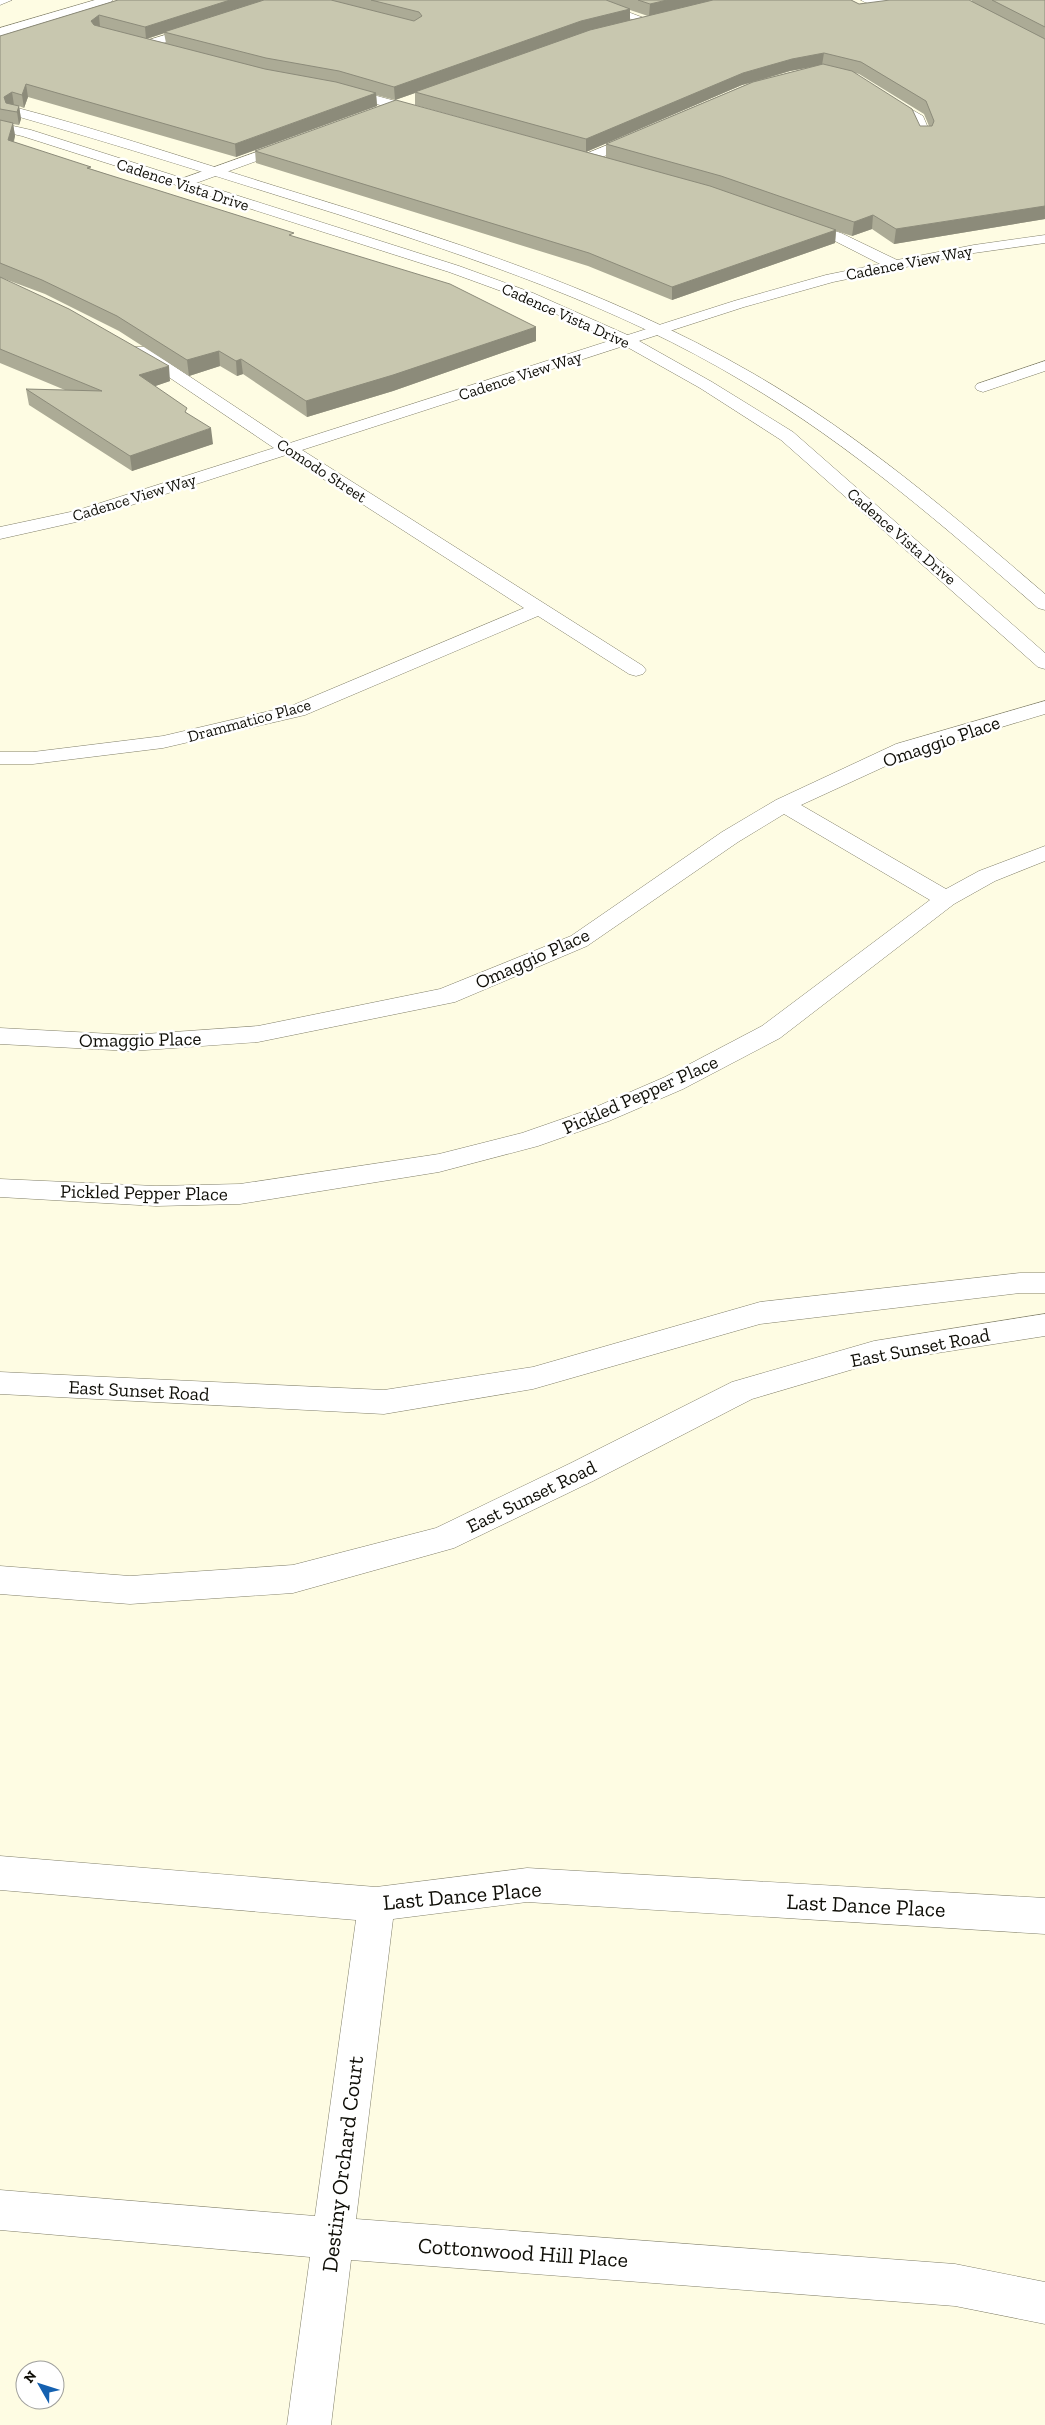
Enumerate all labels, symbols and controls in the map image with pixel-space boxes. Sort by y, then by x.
street label: Cadence Vista Drive [114,154,251,215]
street label: Cadence View Way [844,241,975,284]
street label: Cadence Vista Drive [499,279,633,352]
street label: Cadence View Way [456,346,585,404]
street label: Comodo Street [273,434,370,507]
street label: Cadence View Way [70,469,199,525]
street label: Cadence Vista Drive [843,484,960,589]
street label: Drammatico Place [185,695,313,746]
street label: Omaggio Place [880,711,1003,772]
street label: Omaggio Place [472,923,593,994]
street label: Omaggio Place [79,1027,202,1052]
street label: Pickled Pepper Place [559,1050,722,1139]
street label: Pickled Pepper Place [60,1180,228,1205]
street label: East Sunset Road [849,1323,992,1372]
street label: East Sunset Road [68,1375,211,1406]
street label: East Sunset Road [463,1455,600,1538]
street label: Last Dance Place [382,1875,542,1916]
street label: Last Dance Place [786,1888,946,1923]
street label: Destiny Orchard Court [316,2054,369,2274]
street label: Cottonwood Hill Place [417,2232,629,2273]
north arrow [15,2360,65,2410]
text: N [20,2367,40,2387]

